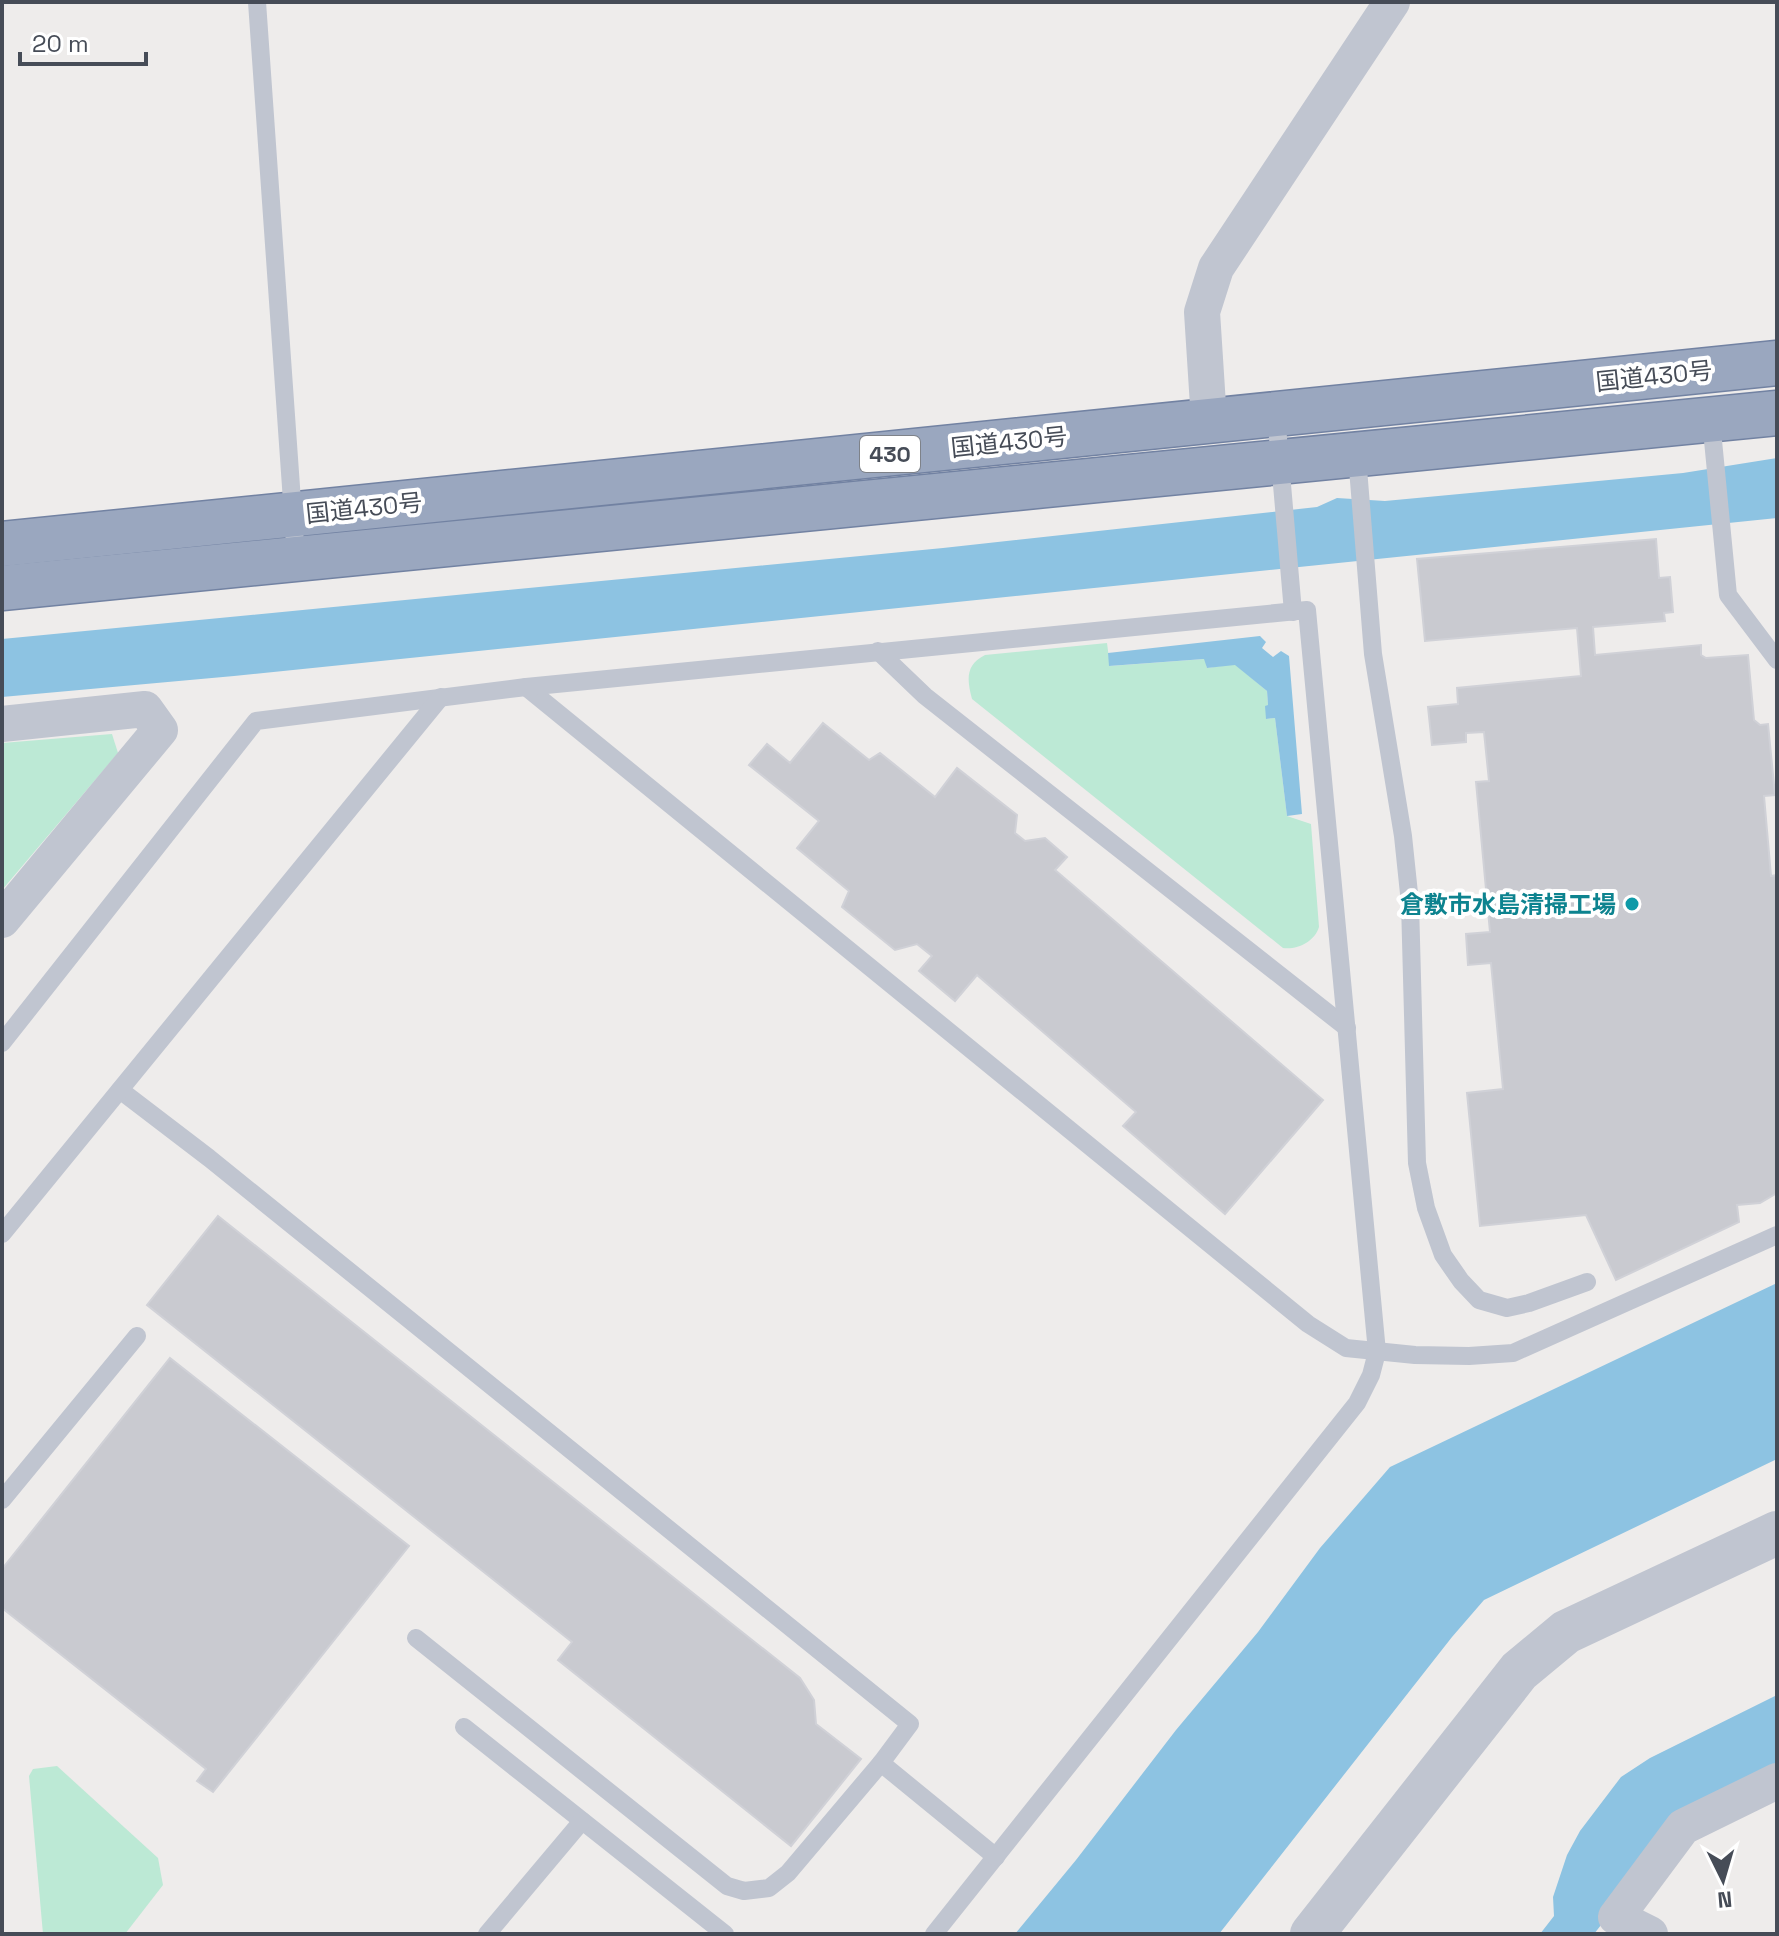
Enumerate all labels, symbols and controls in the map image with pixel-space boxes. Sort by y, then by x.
scale bar [20,16,146,66]
text: 20 m [32,28,89,59]
street label: 国道430号 [1594,354,1714,398]
street label: 国道430号 [949,420,1069,464]
road number: 430 [860,436,920,472]
street label: 国道430号 [304,486,424,530]
place label: 倉敷市水島清掃工場 [1400,889,1616,920]
marker: 倉敷市水島清掃工場 [1623,895,1641,913]
north arrow [1683,1840,1763,1920]
text: N [1716,1885,1733,1915]

